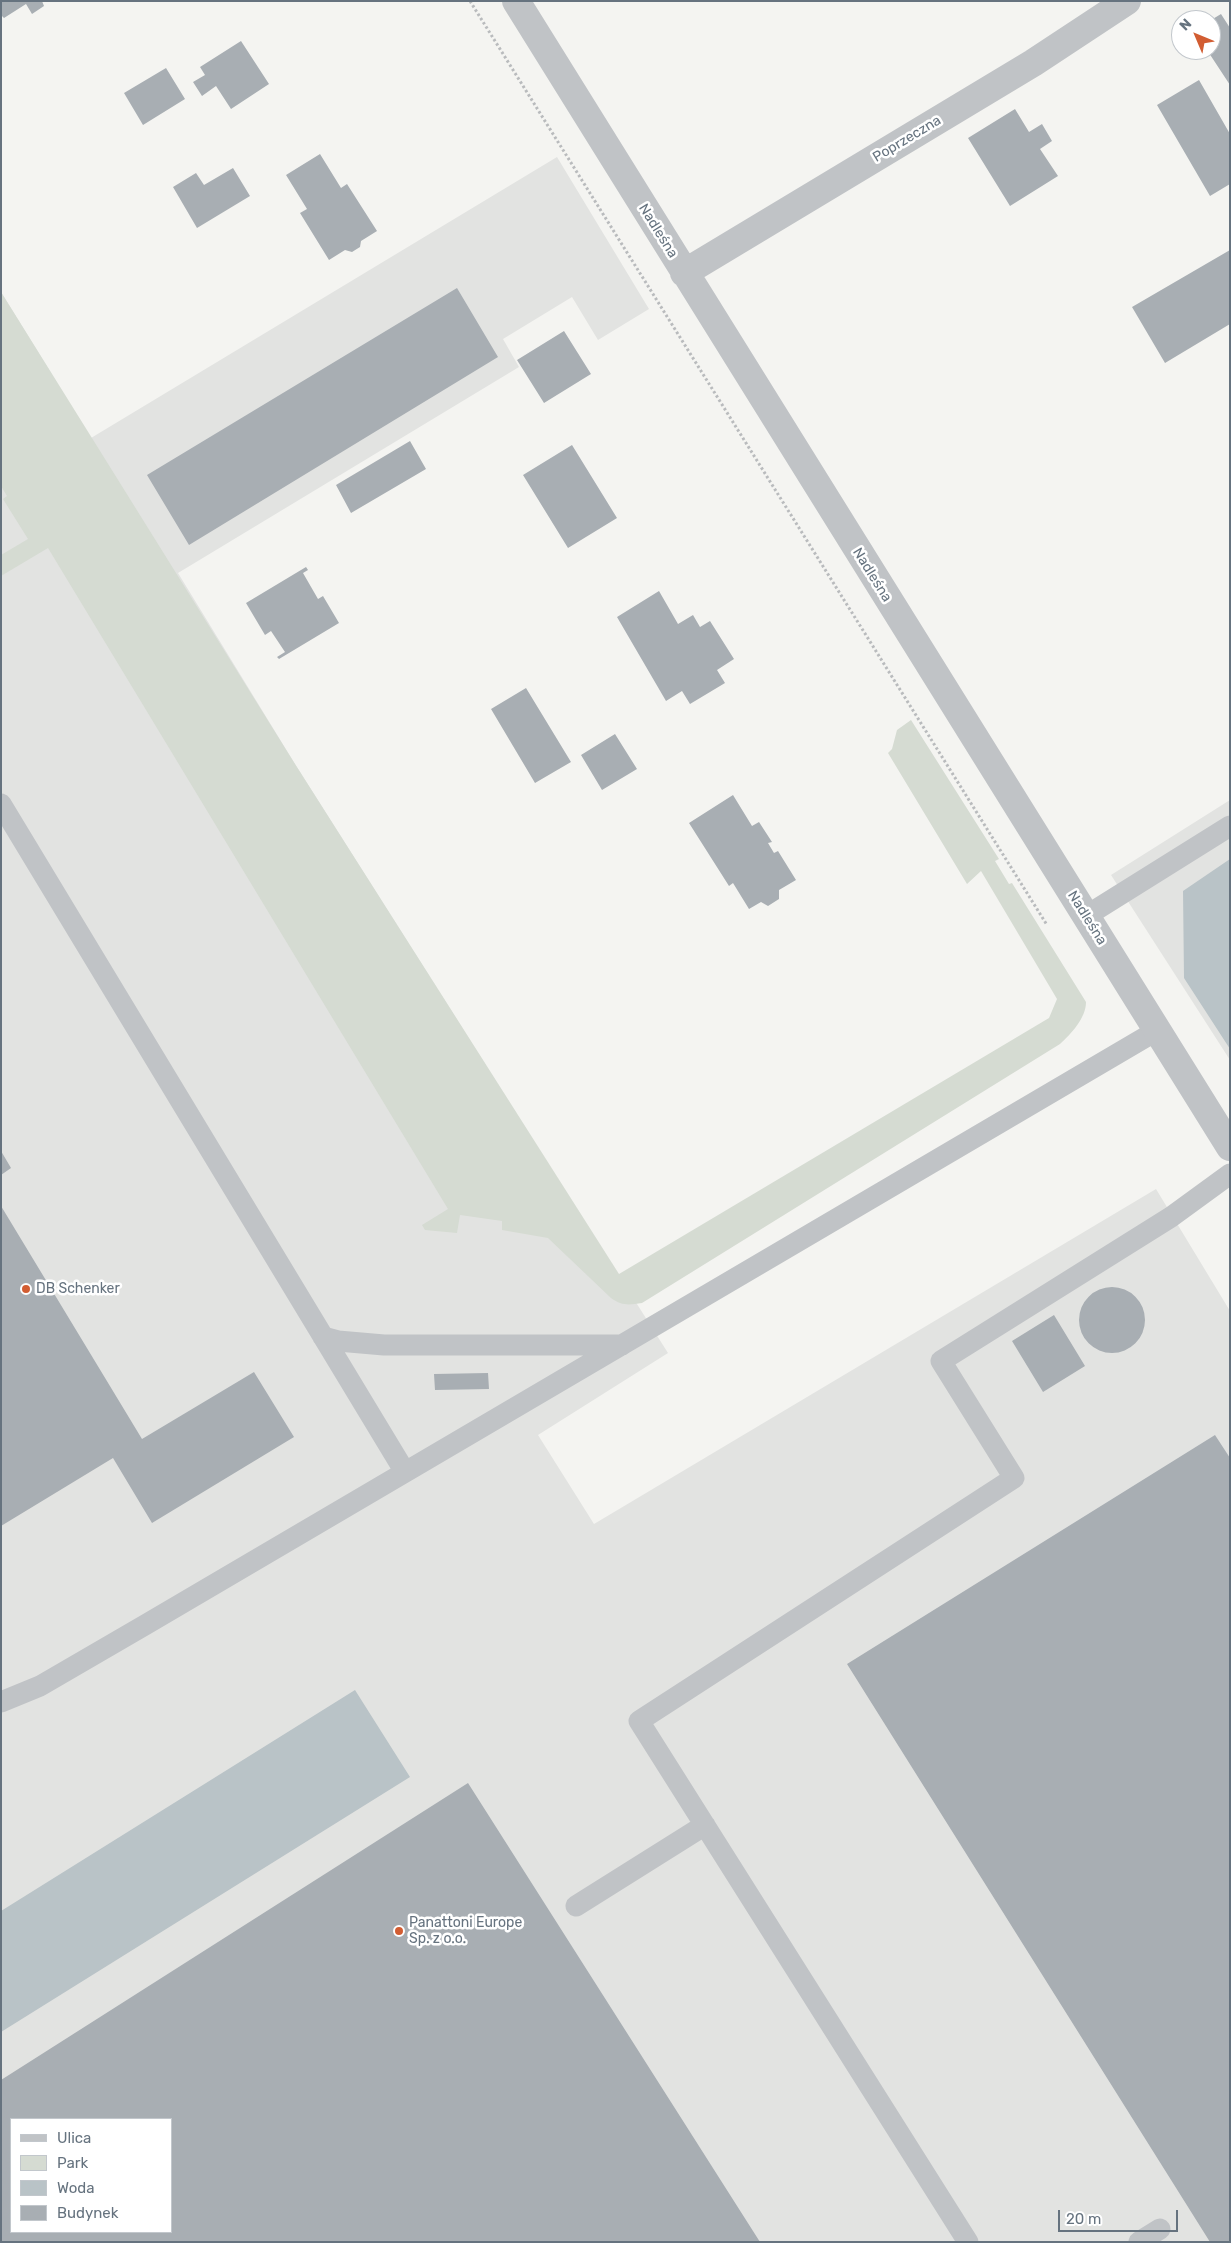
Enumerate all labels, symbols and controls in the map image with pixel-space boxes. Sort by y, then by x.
north arrow [1171,10,1221,60]
text: N [1176,15,1195,34]
street label: Poprzeczna [870,112,944,166]
street label: Nadleśna [635,201,681,261]
street label: Nadleśna [849,545,895,605]
street label: Nadleśna [1064,888,1110,948]
place label: DB Schenker [36,1281,120,1297]
marker: DB Schenker [20,1283,32,1295]
place label: Panattoni Europe Sp. z o.o. [409,1915,522,1948]
marker: Panattoni Europe Sp. z o.o. [393,1925,405,1937]
legend [10,2118,172,2233]
text: Ulica [57,2129,91,2147]
text: Park [57,2154,88,2172]
text: Woda [57,2179,95,2197]
scale bar [1061,2200,1181,2232]
text: Budynek [57,2204,119,2222]
text: 20 m [1066,2210,1101,2228]

